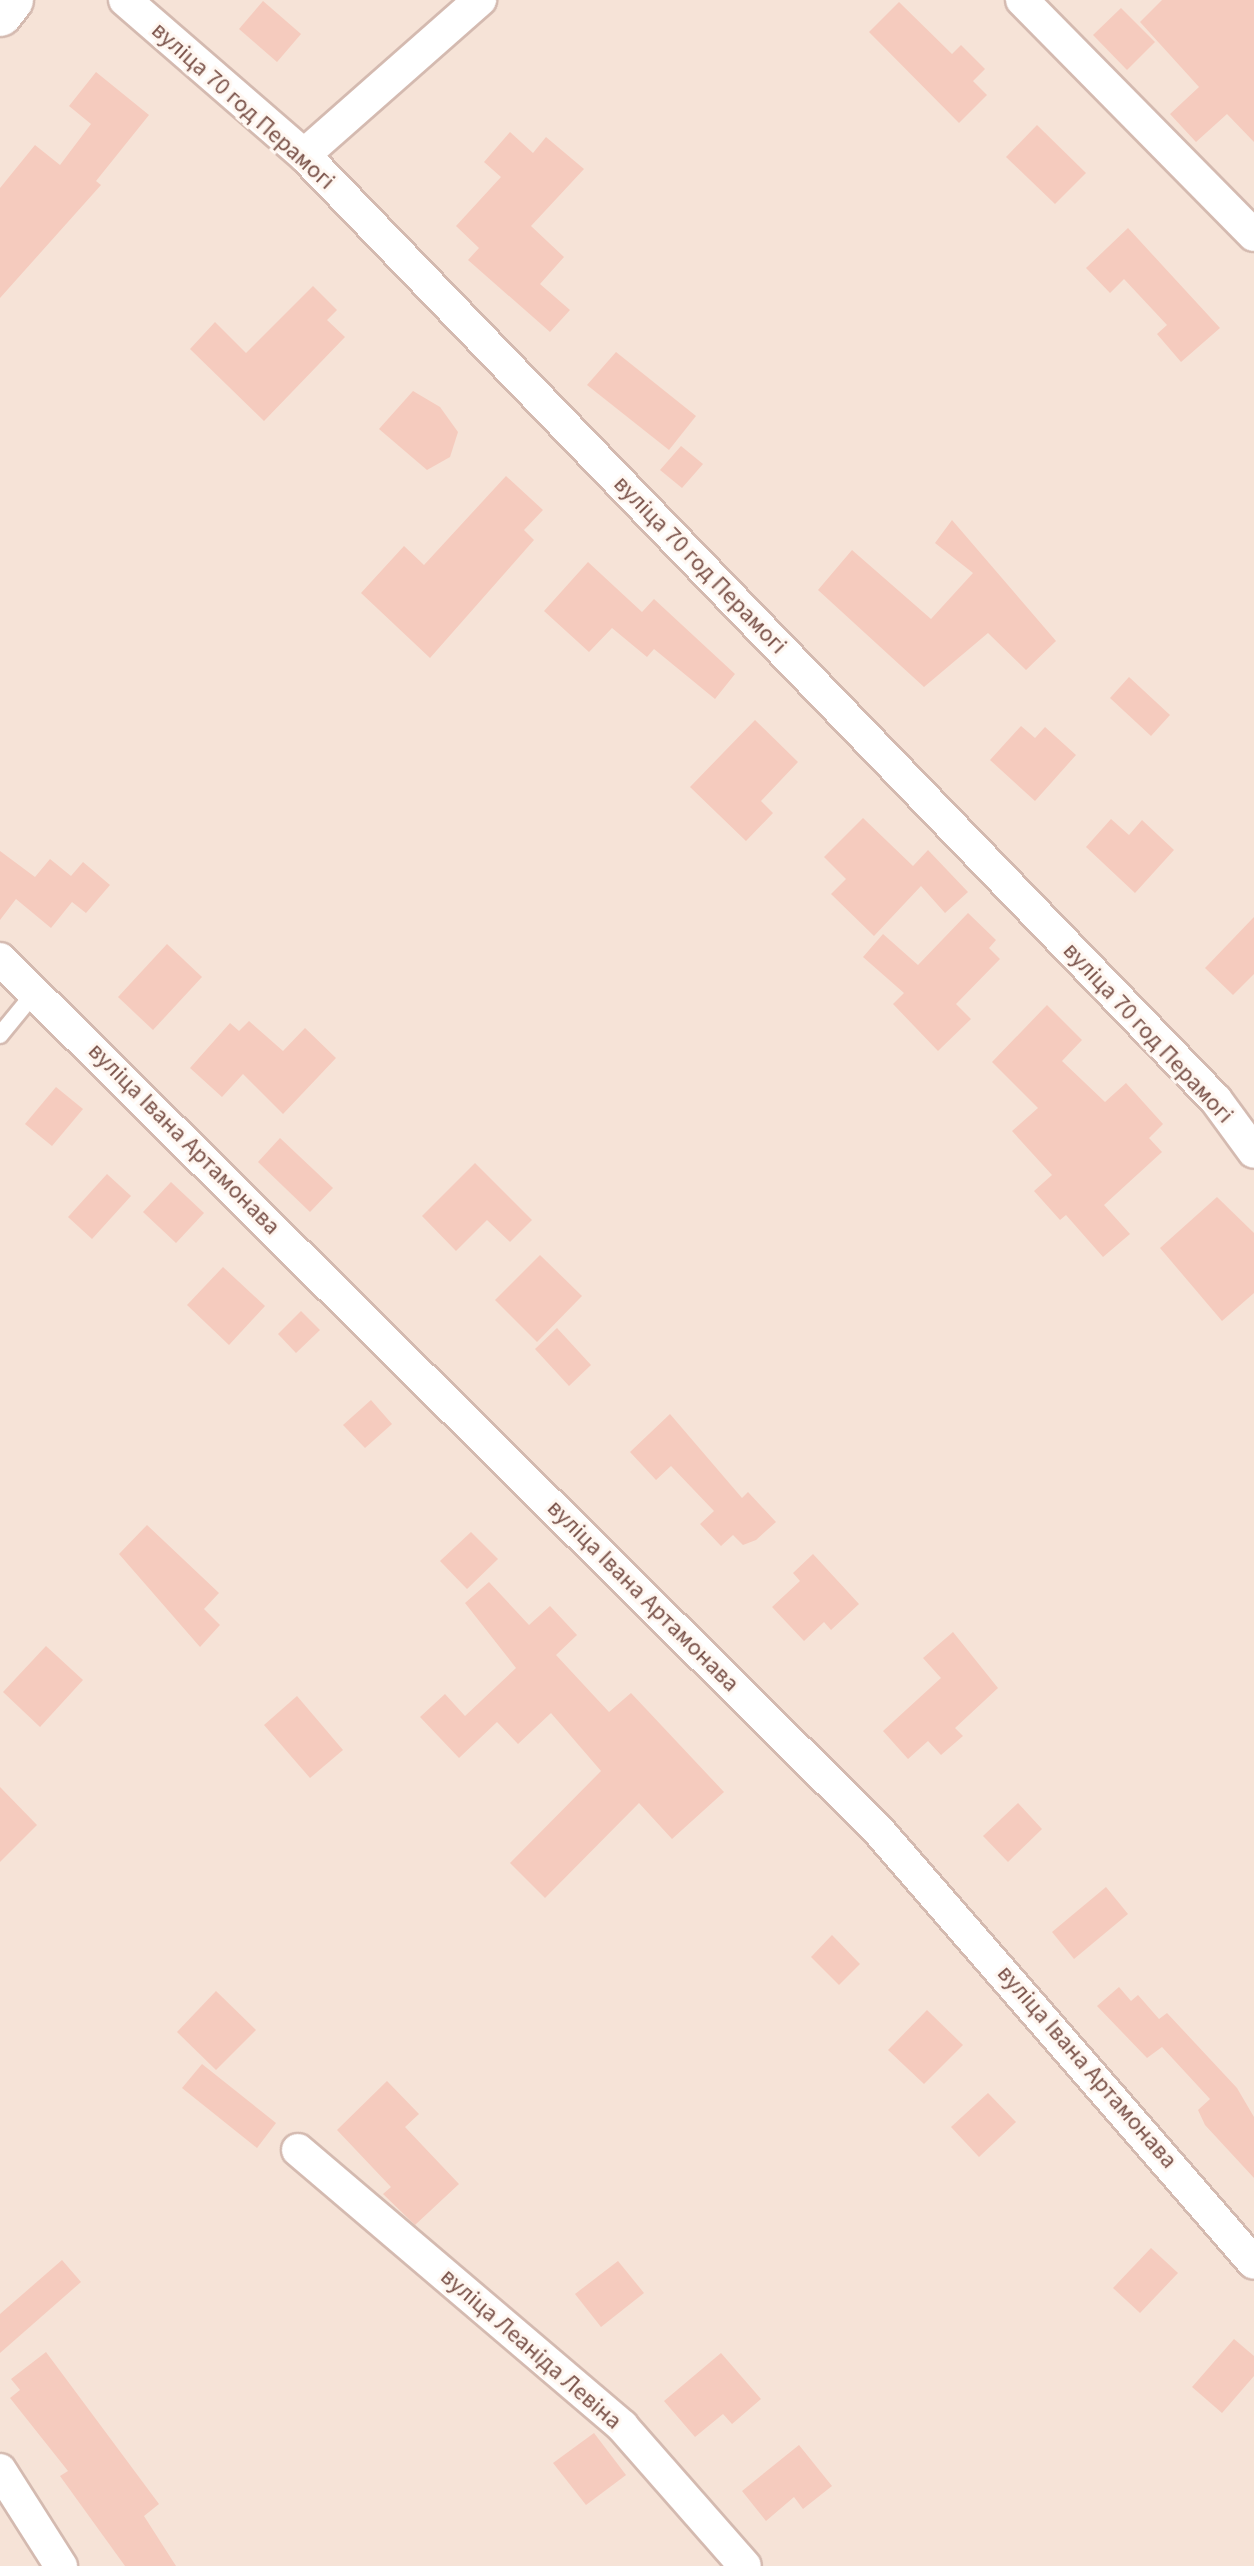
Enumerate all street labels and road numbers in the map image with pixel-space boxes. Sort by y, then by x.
street label: вуліца 70 год Перамогі [145,16,341,196]
street label: вуліца 70 год Перамогі [607,470,793,660]
street label: вуліца 70 год Перамогі [1057,937,1239,1129]
street label: вуліца Івана Артамонава [82,1037,286,1241]
street label: вуліца Івана Артамонава [541,1494,745,1698]
street label: вуліца Івана Артамонава [991,1960,1183,2174]
street label: вуліца Леаніда Левіна [434,2262,628,2436]

